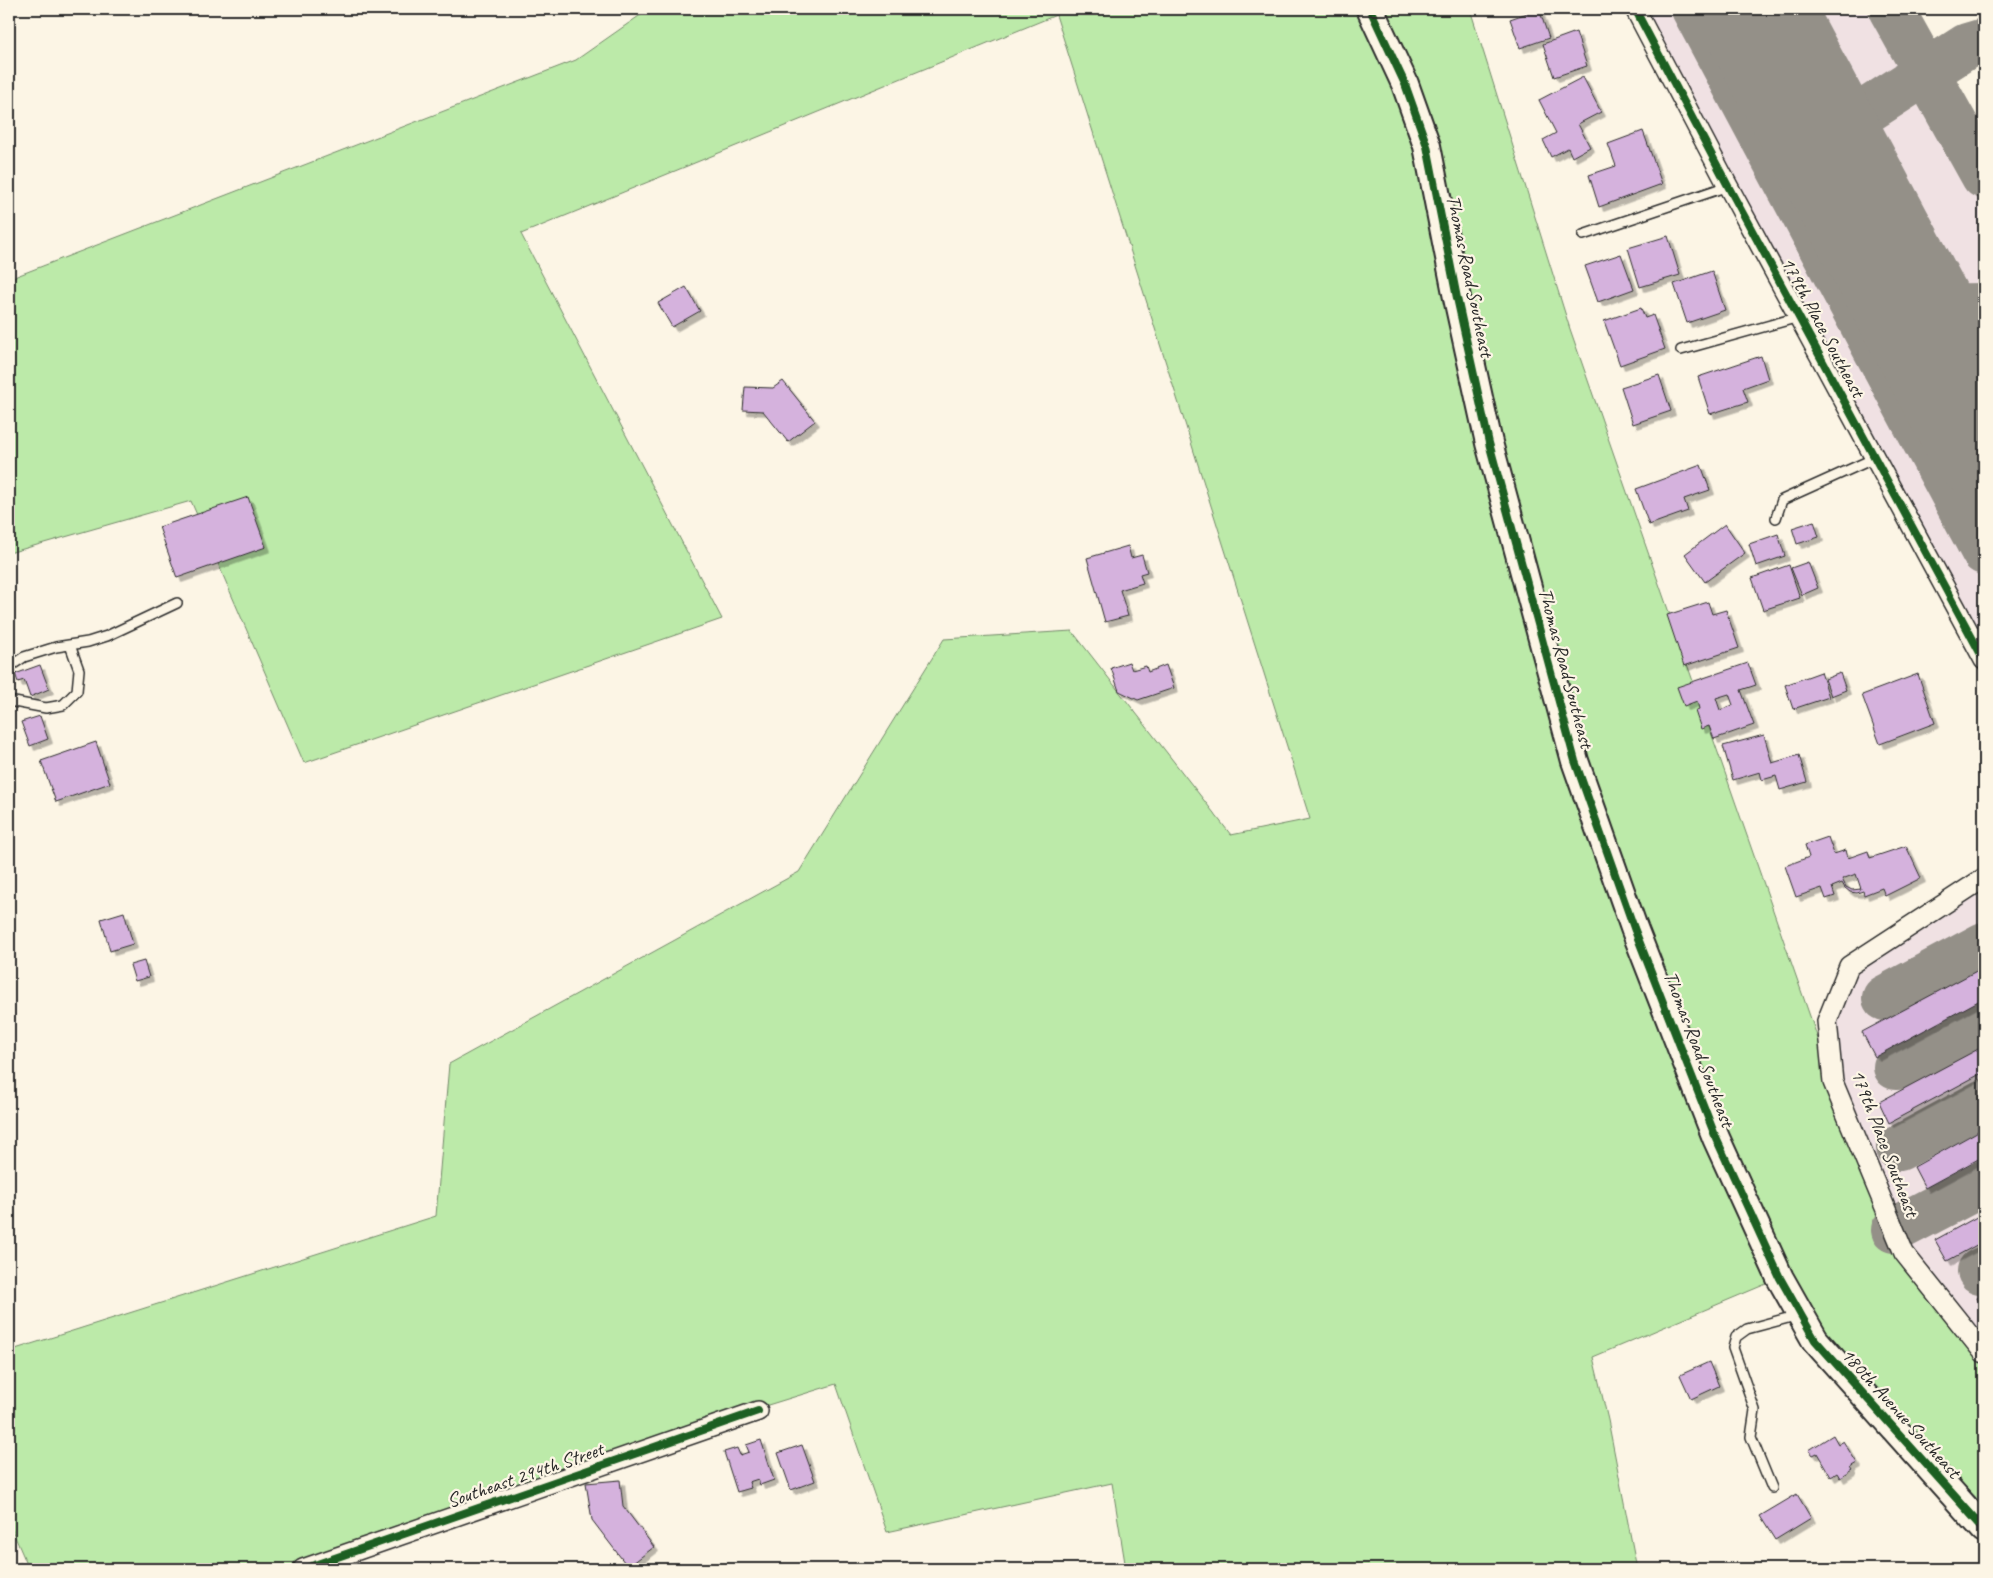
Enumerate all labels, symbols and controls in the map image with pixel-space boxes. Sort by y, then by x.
street label: Thomas Road Southeast [1441,193,1500,361]
street label: 179th Place Southeast [1775,253,1872,404]
street label: Thomas Road Southeast [1533,585,1600,753]
street label: Thomas Road Southeast [1658,968,1741,1133]
street label: 179th Place Southeast [1845,1066,1925,1222]
street label: 180th Avenue Southeast [1836,1343,1968,1485]
street label: Southeast 294th Street [443,1436,609,1514]

